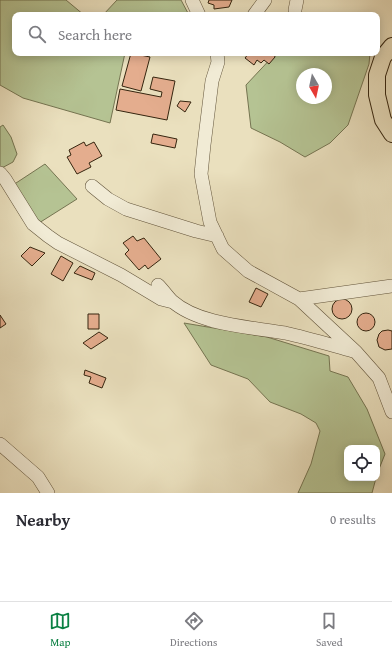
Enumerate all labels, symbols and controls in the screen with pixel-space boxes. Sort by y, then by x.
search box [12,12,380,56]
icon: search [26,23,48,45]
text: Search here [58,24,132,45]
north arrow [296,68,332,104]
map controls [344,445,380,481]
button: locate [344,445,380,481]
text: Nearby [16,507,70,532]
text: 0 results [330,510,376,529]
tab: Map [49,610,71,650]
tab: Directions [170,610,217,650]
tab: Saved [316,610,343,650]

